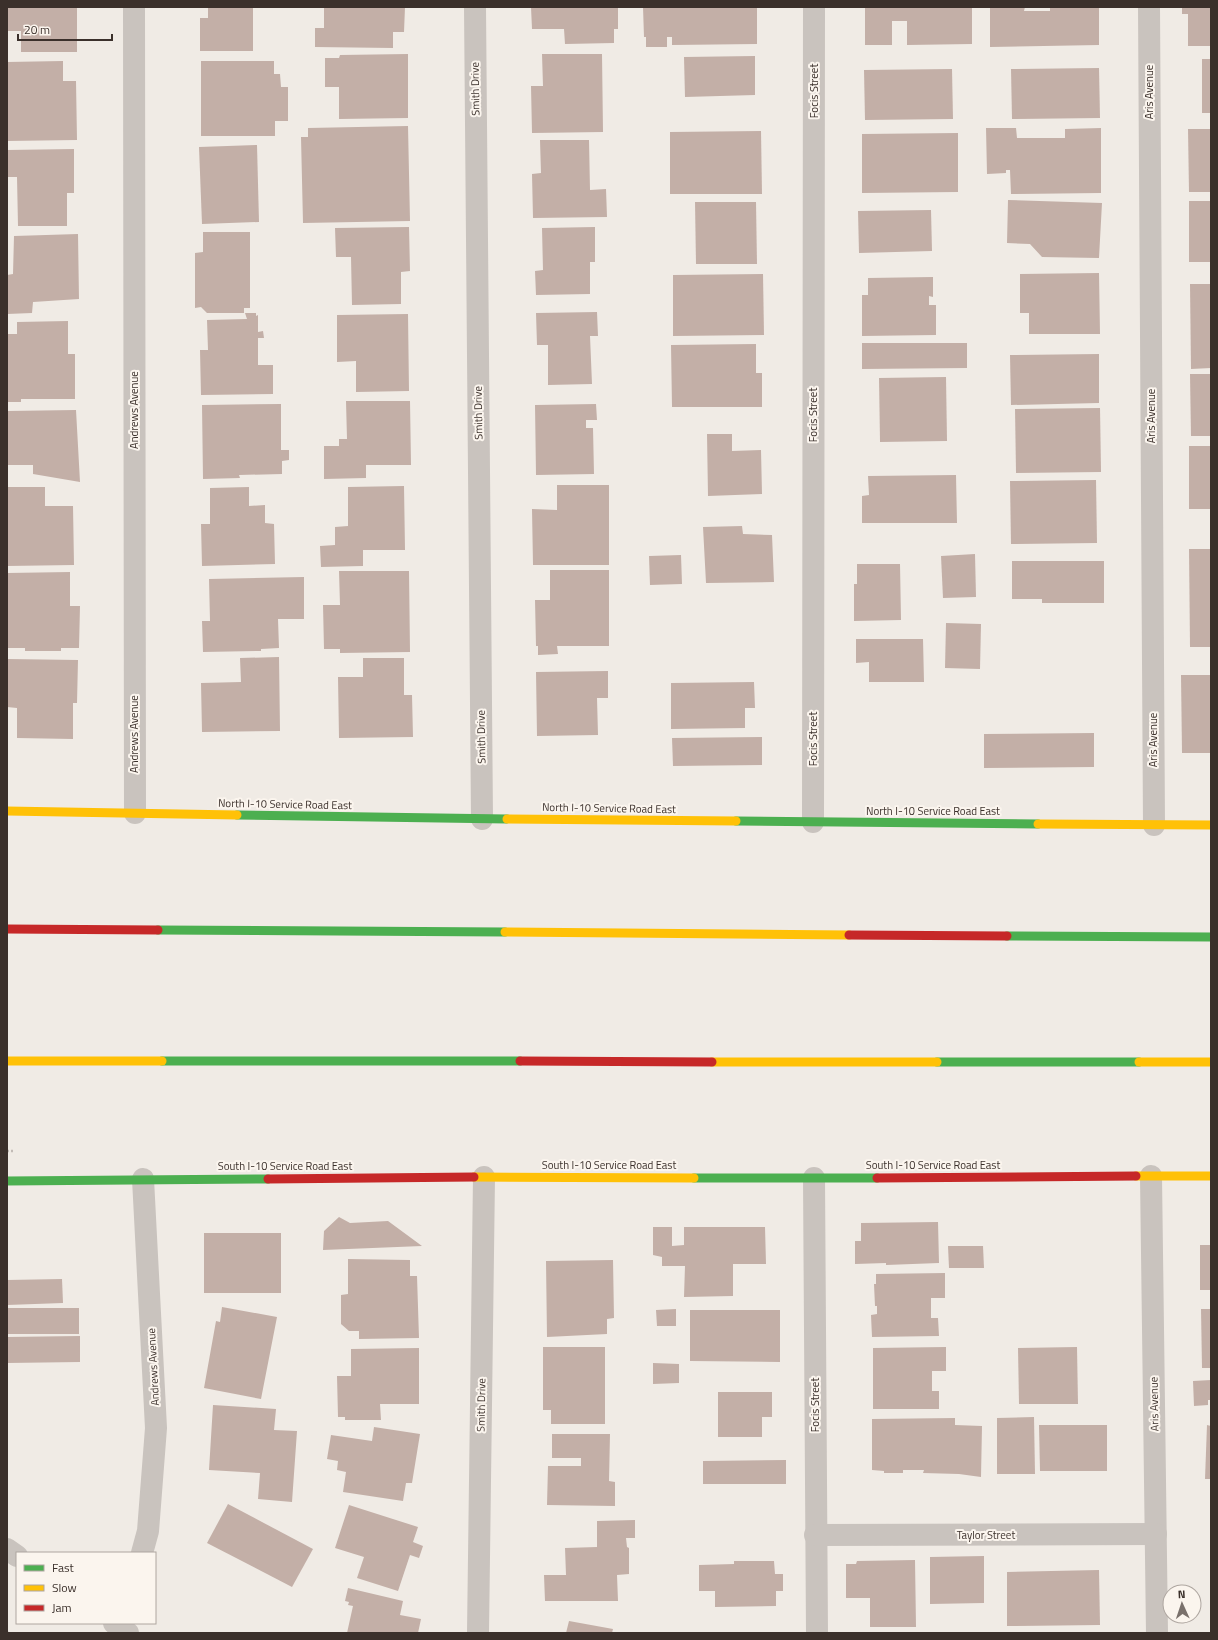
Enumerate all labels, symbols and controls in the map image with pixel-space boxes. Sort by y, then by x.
scale bar [18,16,112,42]
text: 20 m [24,20,50,39]
street label: Smith Drive [467,62,483,116]
street label: Focis Street [806,64,822,118]
street label: Aris Avenue [1141,64,1157,119]
street label: Andrews Avenue [126,371,142,449]
street label: Smith Drive [470,386,486,440]
street label: Focis Street [805,388,821,442]
street label: Aris Avenue [1143,388,1159,443]
street label: Andrews Avenue [126,695,142,773]
street label: Smith Drive [473,710,489,764]
street label: Focis Street [805,712,821,766]
street label: Aris Avenue [1145,712,1161,767]
street label: North I-10 Service Road East [218,795,352,813]
street label: North I-10 Service Road East [542,799,676,817]
street label: North I-10 Service Road East [866,803,1000,819]
street label: South I-10 Service Road East [542,1157,676,1173]
street label: South I-10 Service Road East [866,1157,1000,1173]
street label: South I-10 Service Road East [218,1158,352,1174]
street label: Andrews Avenue [143,1327,163,1406]
street label: Aris Avenue [1146,1376,1162,1431]
street label: Smith Drive [473,1378,489,1432]
street label: Focis Street [807,1378,823,1432]
street label: Taylor Street [957,1527,1015,1543]
legend [16,1552,156,1624]
text: Fast [52,1558,75,1577]
text: Slow [52,1578,77,1597]
north arrow [1162,1584,1202,1624]
text: N [1177,1586,1186,1602]
text: Jam [52,1598,72,1617]

